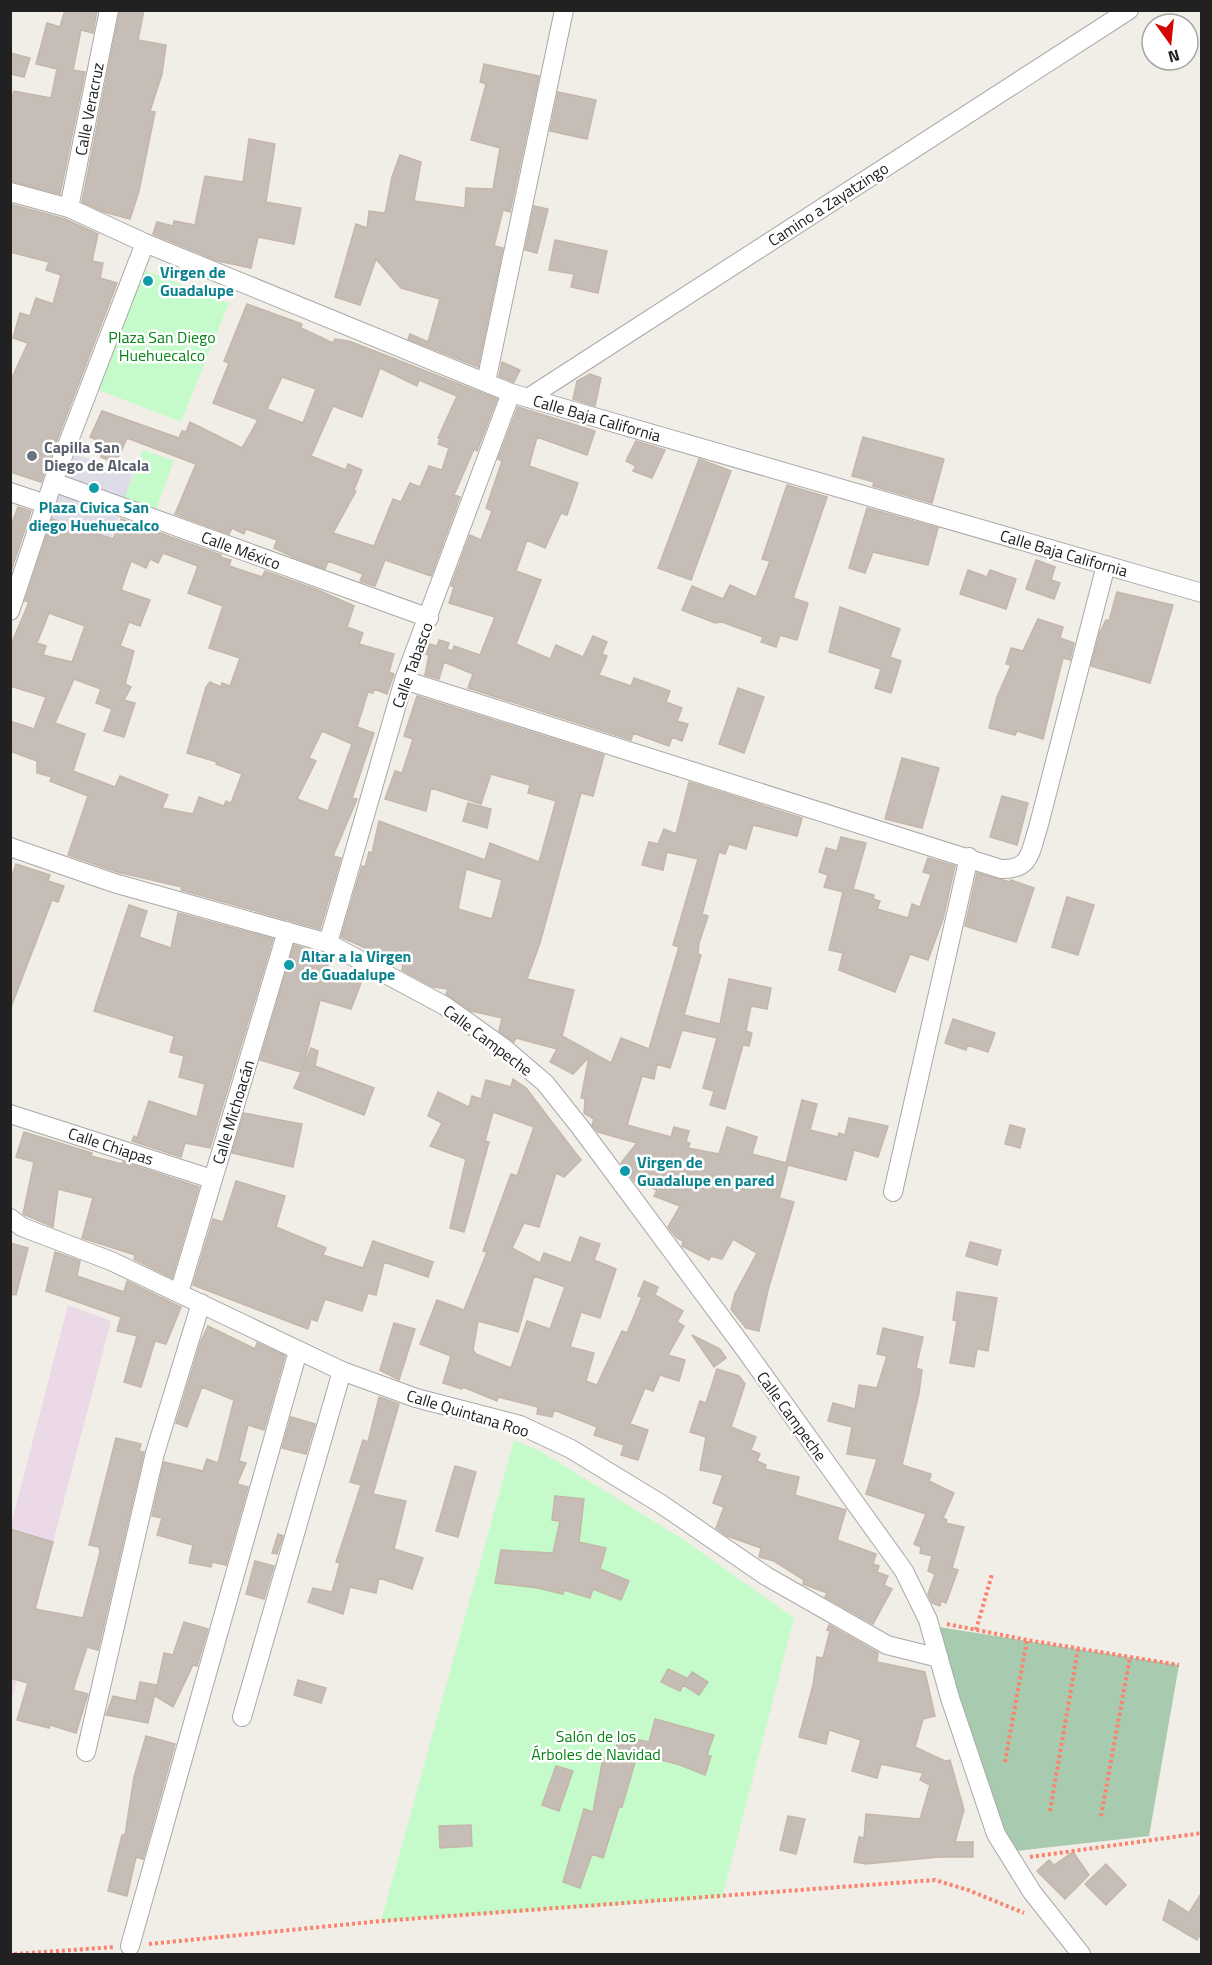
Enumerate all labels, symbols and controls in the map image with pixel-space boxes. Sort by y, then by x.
north arrow [1140,12,1200,72]
text: N [1165,43,1182,70]
street label: Calle Veracruz [68,60,110,158]
street label: Camino a Zayatzingo [763,156,893,252]
place label: Virgen de Guadalupe [160,260,234,302]
marker: Virgen de Guadalupe [141,274,155,288]
park label: Plaza San Diego Huehuecalco [108,325,216,367]
street label: Calle Baja California [530,388,664,448]
place label: Capilla San Diego de Alcala [44,435,149,477]
marker: Capilla San Diego de Alcala [25,449,39,463]
marker: Plaza Civica San diego Huehuecalco [87,481,101,495]
place label: Plaza Civica San diego Huehuecalco [29,495,159,537]
street label: Calle Baja California [997,523,1131,583]
street label: Calle México [198,525,284,575]
street label: Calle Tabasco [385,619,439,711]
place label: Altar a la Virgen de Guadalupe [301,944,411,986]
marker: Altar a la Virgen de Guadalupe [282,958,296,972]
street label: Calle Campeche [438,999,538,1081]
street label: Calle Michoacán [206,1057,260,1167]
street label: Calle Chiapas [65,1121,157,1171]
place label: Virgen de Guadalupe en pared [637,1150,775,1192]
marker: Virgen de Guadalupe en pared [618,1164,632,1178]
street label: Calle Campeche [751,1366,833,1466]
street label: Calle Quintana Roo [404,1383,532,1443]
park label: Salón de los Árboles de Navidad [531,1724,661,1766]

